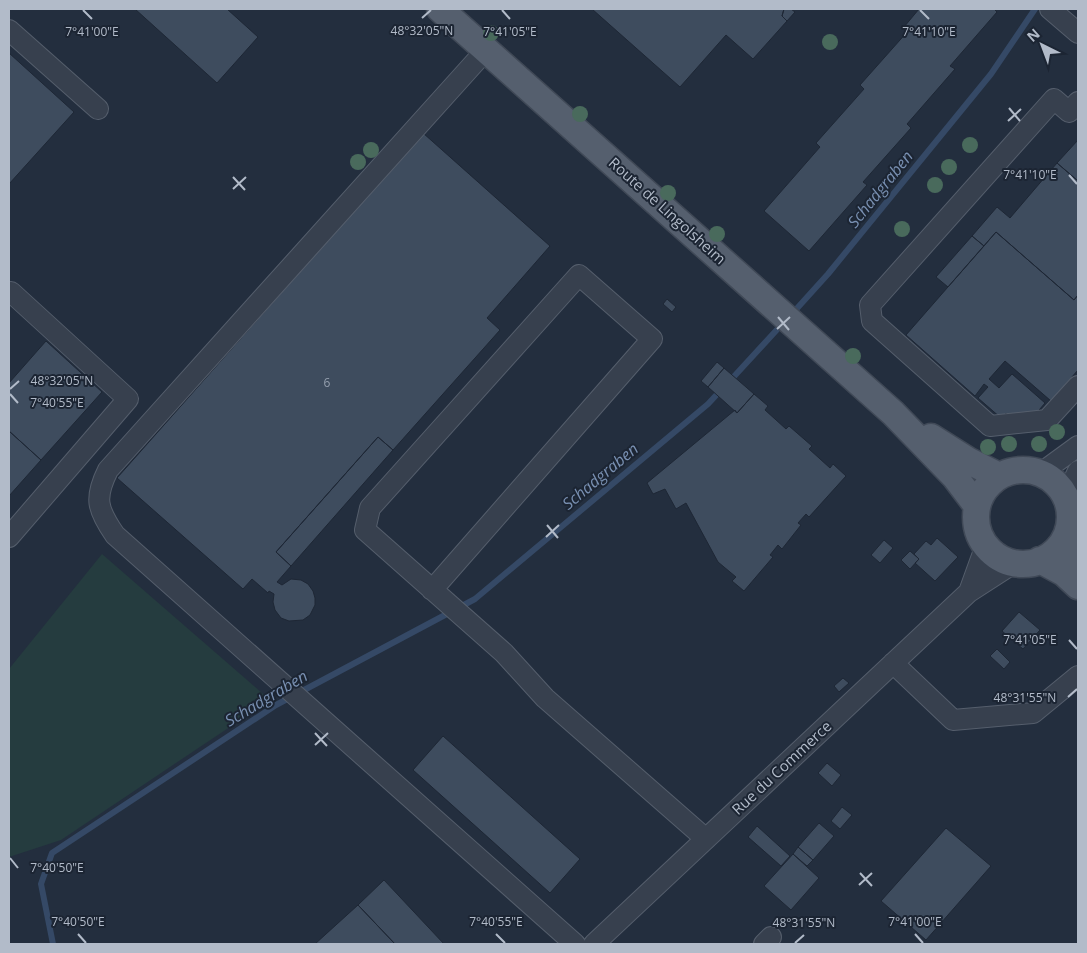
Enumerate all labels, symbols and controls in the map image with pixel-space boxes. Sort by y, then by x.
north arrow [1017,20,1067,70]
text: 48°32'05"N [391,22,453,39]
text: 7°41'00"E [65,23,119,40]
text: 7°41'05"E [483,23,537,40]
text: 7°41'10"E [902,23,956,40]
text: N [1022,24,1044,46]
water label: Schadgraben [842,146,918,232]
street label: Route de Lingolsheim [605,152,730,268]
text: 7°41'10"E [1003,166,1057,183]
text: 48°32'05"N [31,372,93,389]
house number: 6 [324,374,331,391]
text: 7°40'55"E [30,394,84,411]
water label: Schadgraben [557,438,643,514]
text: 7°41'05"E [1003,631,1057,648]
water label: Schadgraben [221,665,311,731]
text: 48°31'55"N [994,689,1056,706]
street label: Rue du Commerce [727,716,835,819]
text: 7°40'50"E [30,859,84,876]
text: 7°40'50"E [51,913,105,930]
text: 7°40'55"E [469,913,523,930]
text: 7°41'00"E [888,913,942,930]
text: 48°31'55"N [773,914,835,931]

